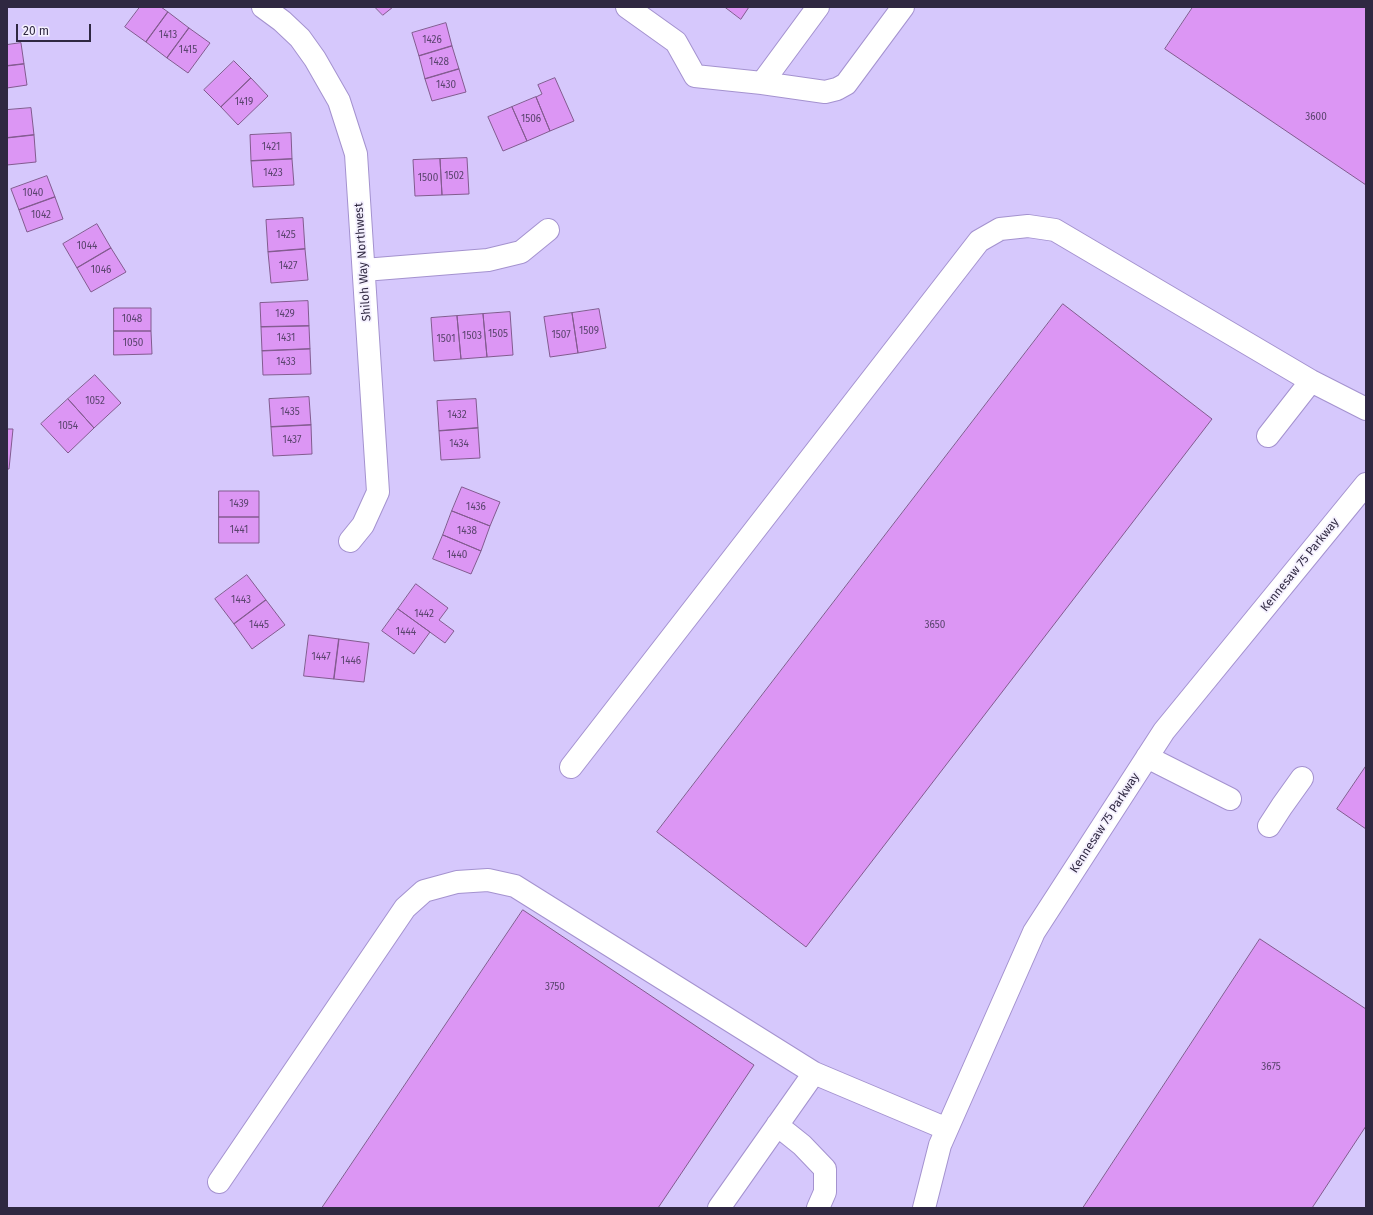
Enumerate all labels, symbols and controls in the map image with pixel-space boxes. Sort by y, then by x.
scale bar [18,16,93,42]
text: 20 m [23,24,49,38]
house number: 1413 [159,29,177,41]
house number: 1426 [422,34,442,46]
house number: 1415 [179,44,197,56]
house number: 1428 [429,56,449,68]
house number: 1430 [436,79,456,91]
house number: 1419 [235,96,253,108]
house number: 3600 [1305,111,1327,123]
house number: 1506 [521,113,541,125]
house number: 1421 [262,141,280,153]
house number: 1423 [263,167,283,179]
house number: 1502 [444,170,464,182]
house number: 1500 [418,172,438,184]
house number: 1040 [23,187,43,199]
street label: Shiloh Way Northwest [352,202,374,322]
house number: 1042 [31,209,51,221]
house number: 1425 [276,229,296,241]
house number: 1044 [77,240,97,252]
house number: 1427 [279,260,297,272]
house number: 1046 [91,264,111,276]
house number: 1429 [275,308,295,320]
house number: 1048 [122,313,142,325]
house number: 1509 [579,325,599,337]
house number: 1505 [488,328,508,340]
house number: 1507 [551,329,571,341]
house number: 1503 [462,330,482,342]
house number: 1431 [277,332,295,344]
house number: 1501 [437,333,455,345]
house number: 1050 [123,337,143,349]
house number: 1433 [276,356,296,368]
house number: 1052 [85,395,105,407]
house number: 1435 [280,406,300,418]
house number: 1432 [447,409,467,421]
house number: 1054 [58,420,78,432]
house number: 1437 [283,434,301,446]
house number: 1434 [449,438,469,450]
house number: 1439 [229,498,249,510]
house number: 1436 [466,501,486,513]
street label: Kennesaw 75 Parkway [1258,515,1342,615]
house number: 1441 [230,524,248,536]
house number: 1438 [457,525,477,537]
house number: 1440 [447,549,467,561]
house number: 1443 [231,594,251,606]
house number: 1442 [414,608,434,620]
house number: 1445 [249,619,269,631]
house number: 3650 [925,619,945,631]
house number: 1444 [396,626,416,638]
house number: 1447 [311,651,331,663]
house number: 1446 [341,655,361,667]
street label: Kennesaw 75 Parkway [1067,770,1143,876]
house number: 3750 [545,981,565,993]
house number: 3675 [1261,1061,1281,1073]

